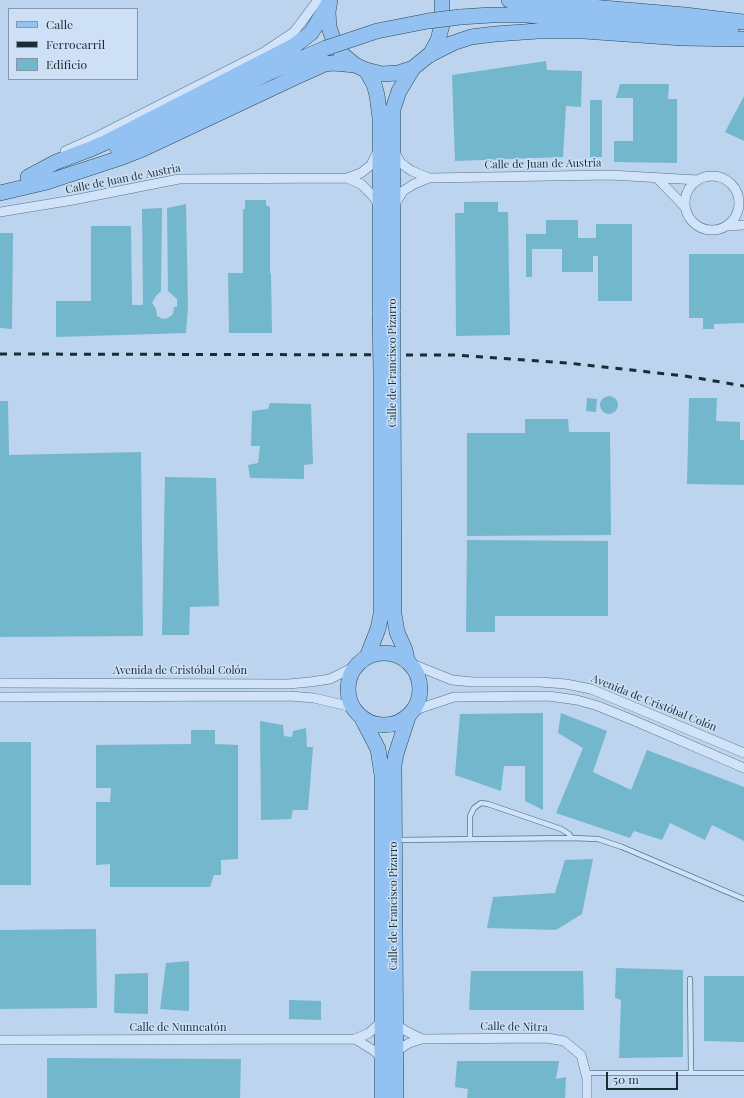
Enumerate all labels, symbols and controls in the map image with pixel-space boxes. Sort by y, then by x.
legend [8,8,138,80]
text: Calle [46,16,73,32]
text: Ferrocarril [46,36,105,52]
text: Edificio [46,56,87,72]
street label: Calle de Juan de Austria [484,156,602,172]
street label: Calle de Juan de Austria [64,161,182,197]
street label: Calle de Francisco Pizarro [386,299,400,427]
street label: Avenida de Cristóbal Colón [113,664,247,678]
street label: Avenida de Cristóbal Colón [589,672,719,734]
street label: Calle de Francisco Pizarro [387,842,401,970]
street label: Calle de Nitra [480,1020,548,1034]
street label: Calle de Nunneatón [130,1021,226,1035]
scale bar [608,1064,680,1090]
text: 50 m [613,1071,639,1087]

